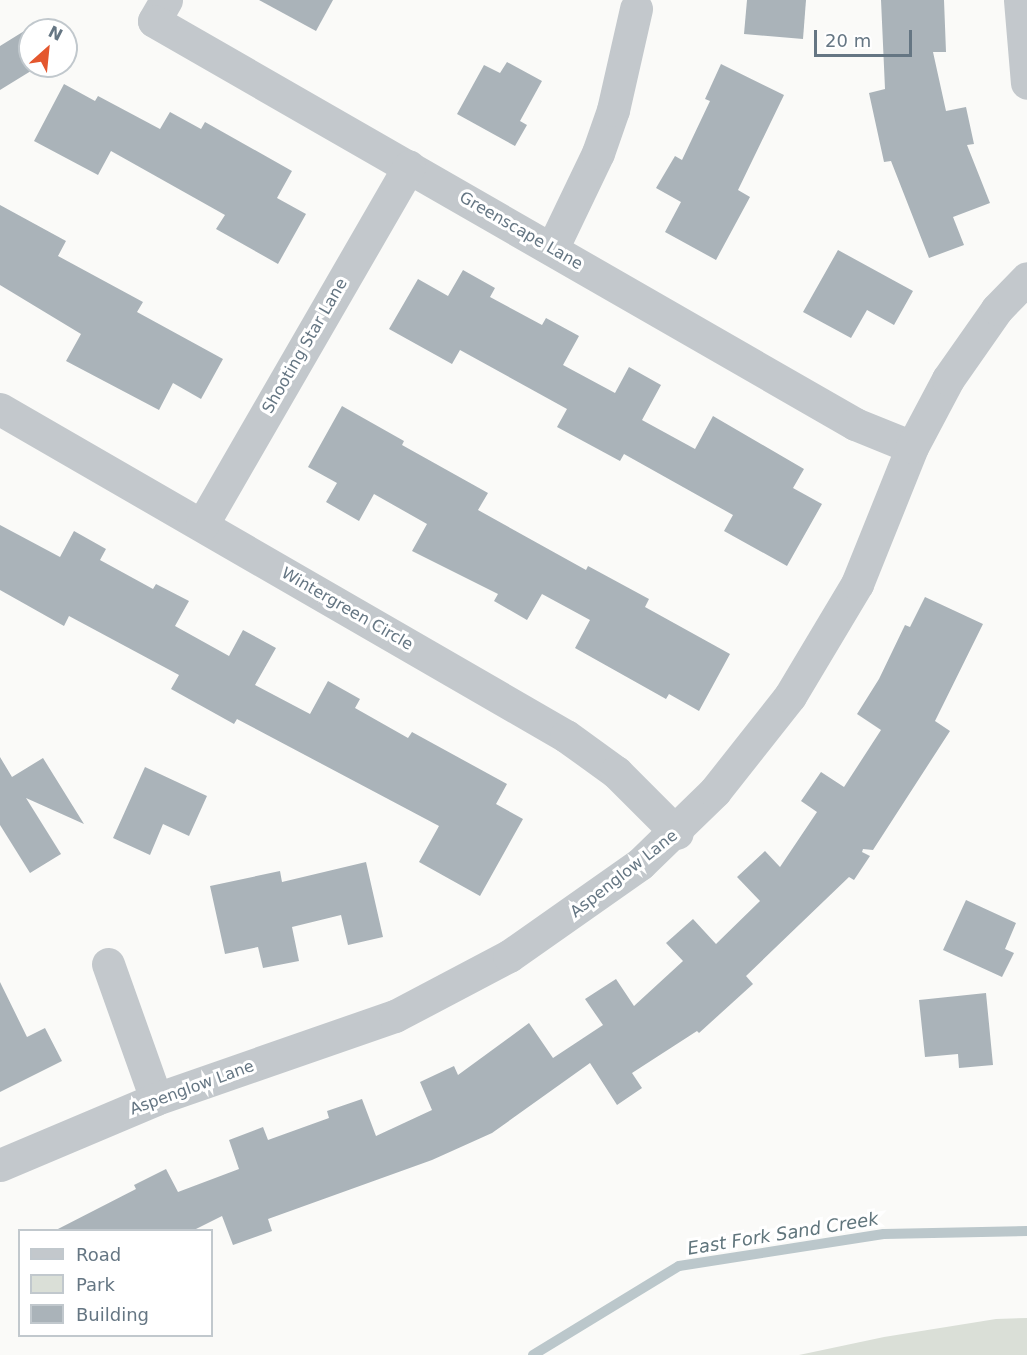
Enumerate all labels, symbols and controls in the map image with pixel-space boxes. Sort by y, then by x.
north arrow [18,18,78,78]
scale bar [817,18,914,56]
text: N [45,22,66,45]
text: 20 m [825,30,871,51]
street label: Greenscape Lane [456,188,586,274]
street label: Shooting Star Lane [259,275,351,417]
street label: Wintergreen Circle [278,564,416,654]
street label: Aspenglow Lane [567,826,681,922]
street label: Aspenglow Lane [127,1057,257,1119]
water label: East Fork Sand Creek [686,1208,880,1260]
legend [18,1229,213,1337]
text: Road [76,1244,121,1265]
text: Park [76,1274,115,1295]
text: Building [76,1304,149,1325]

